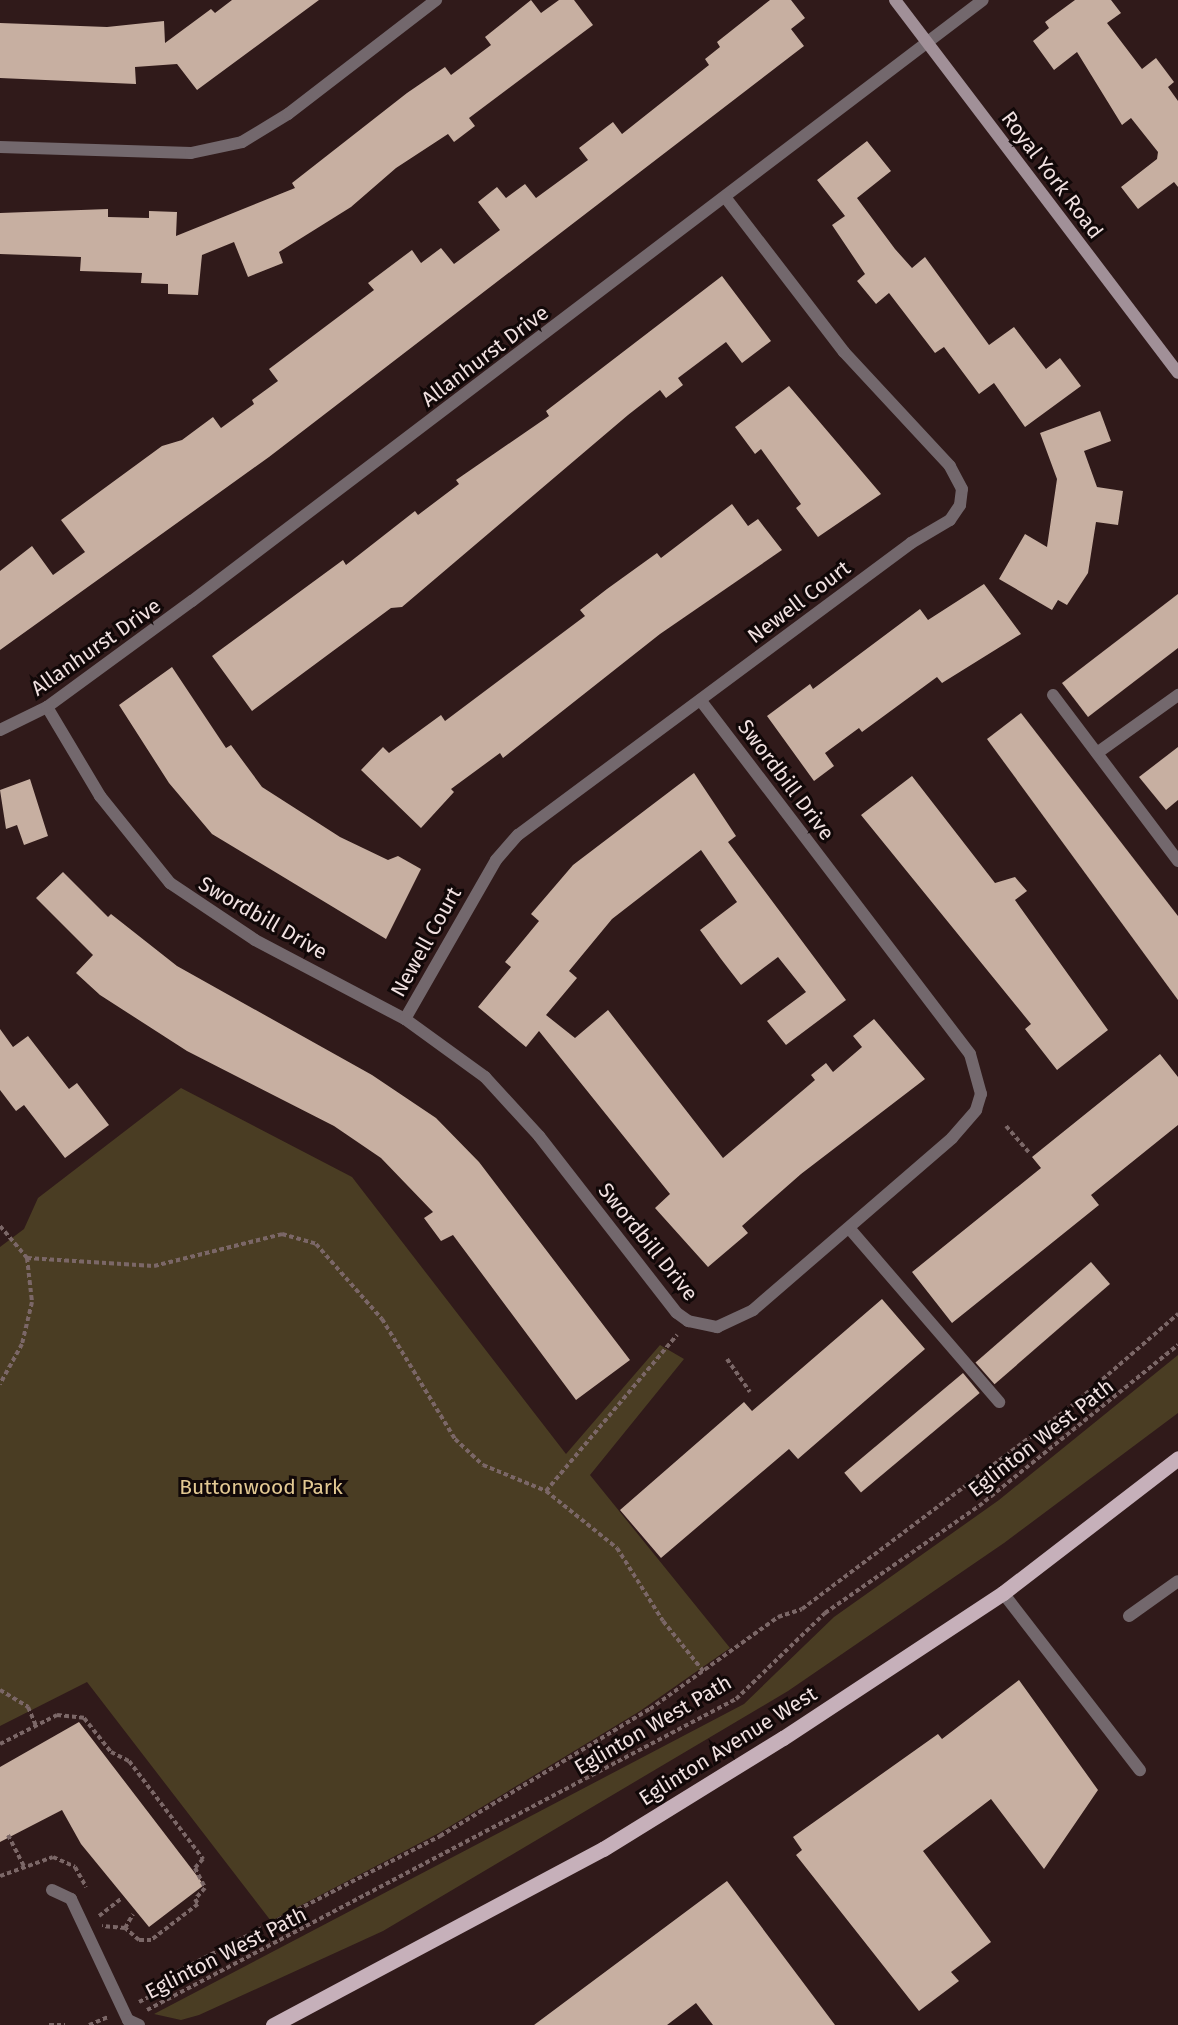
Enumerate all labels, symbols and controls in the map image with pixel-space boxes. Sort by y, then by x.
street label: Royal York Road [996,106,1108,244]
street label: Allanhurst Drive [417,300,553,412]
street label: Newell Court [743,555,855,649]
street label: Allanhurst Drive [26,593,166,701]
street label: Swordbill Drive [733,715,839,845]
street label: Swordbill Drive [194,871,332,965]
street label: Newell Court [385,883,467,1001]
street label: Swordbill Drive [593,1178,703,1306]
street label: Eglinton West Path [963,1373,1119,1503]
park label: Buttonwood Park [179,1474,343,1500]
street label: Eglinton West Path [570,1670,736,1780]
street label: Eglinton Avenue West [635,1681,821,1811]
street label: Eglinton West Path [141,1902,311,2004]

